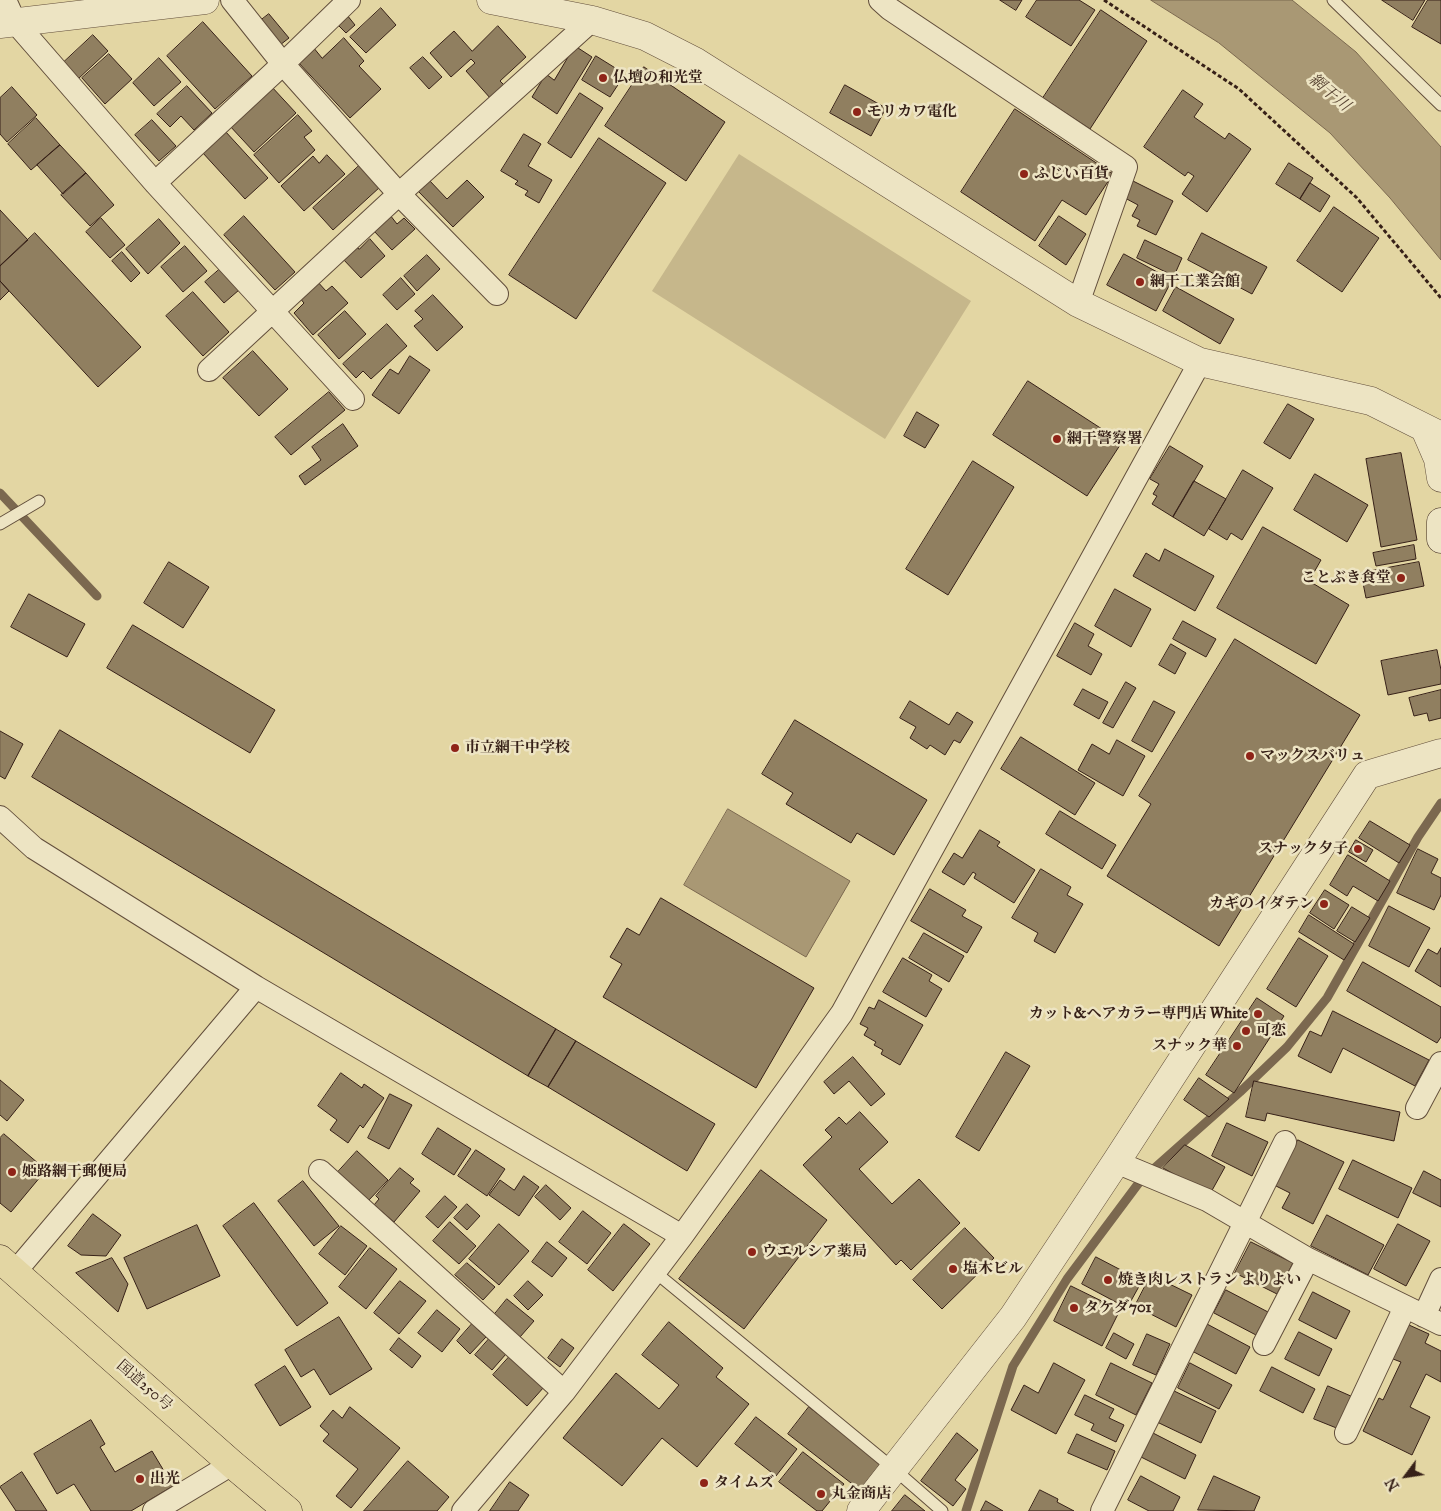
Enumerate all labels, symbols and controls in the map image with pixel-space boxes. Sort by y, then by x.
place label: 仏壇の和光堂 [613,69,703,87]
water label: 網干川 [1304,70,1354,116]
marker: 仏壇の和光堂 [597,72,609,84]
place label: モリカワ電化 [867,103,957,121]
marker: モリカワ電化 [851,106,863,118]
place label: ふじい百貨 [1034,165,1109,183]
marker: ふじい百貨 [1018,168,1030,180]
place label: 網干工業会館 [1150,273,1240,291]
marker: 網干工業会館 [1134,276,1146,288]
place label: 網干警察署 [1067,430,1142,448]
marker: 網干警察署 [1051,433,1063,445]
place label: ことぶき食堂 [1301,569,1391,587]
marker: ことぶき食堂 [1395,572,1407,584]
place label: 市立網干中学校 [465,739,570,757]
marker: 市立網干中学校 [449,742,461,754]
place label: マックスバリュ [1260,747,1365,765]
marker: マックスバリュ [1244,750,1256,762]
place label: スナック夕子 [1258,840,1348,858]
marker: スナック夕子 [1352,843,1364,855]
place label: カギのイダテン [1209,895,1314,913]
marker: カギのイダテン [1318,898,1330,910]
place label: カット&ヘアカラー専門店 White [1029,1005,1248,1023]
marker: カット&ヘアカラー専門店 White [1252,1008,1264,1020]
place label: 可恋 [1256,1022,1286,1040]
marker: 可恋 [1240,1025,1252,1037]
place label: スナック華 [1152,1037,1227,1055]
marker: スナック華 [1231,1040,1243,1052]
place label: 姫路網干郵便局 [22,1163,127,1181]
marker: 姫路網干郵便局 [6,1166,18,1178]
place label: ウエルシア薬局 [762,1243,867,1261]
marker: ウエルシア薬局 [746,1246,758,1258]
place label: 塩木ビル [963,1260,1023,1278]
marker: 塩木ビル [947,1263,959,1275]
place label: 焼き肉レストラン よりよい [1118,1271,1301,1289]
marker: 焼き肉レストラン よりよい [1102,1274,1114,1286]
place label: タケダ701 [1084,1299,1152,1317]
marker: タケダ701 [1068,1302,1080,1314]
street label: 国道250号 [112,1357,176,1415]
north arrow [1381,1451,1431,1501]
place label: 出光 [150,1470,180,1488]
marker: 出光 [134,1473,146,1485]
place label: タイムズ [714,1474,774,1492]
text: N [1382,1475,1403,1493]
marker: タイムズ [698,1477,710,1489]
place label: 丸金商店 [831,1485,891,1503]
marker: 丸金商店 [815,1488,827,1500]

